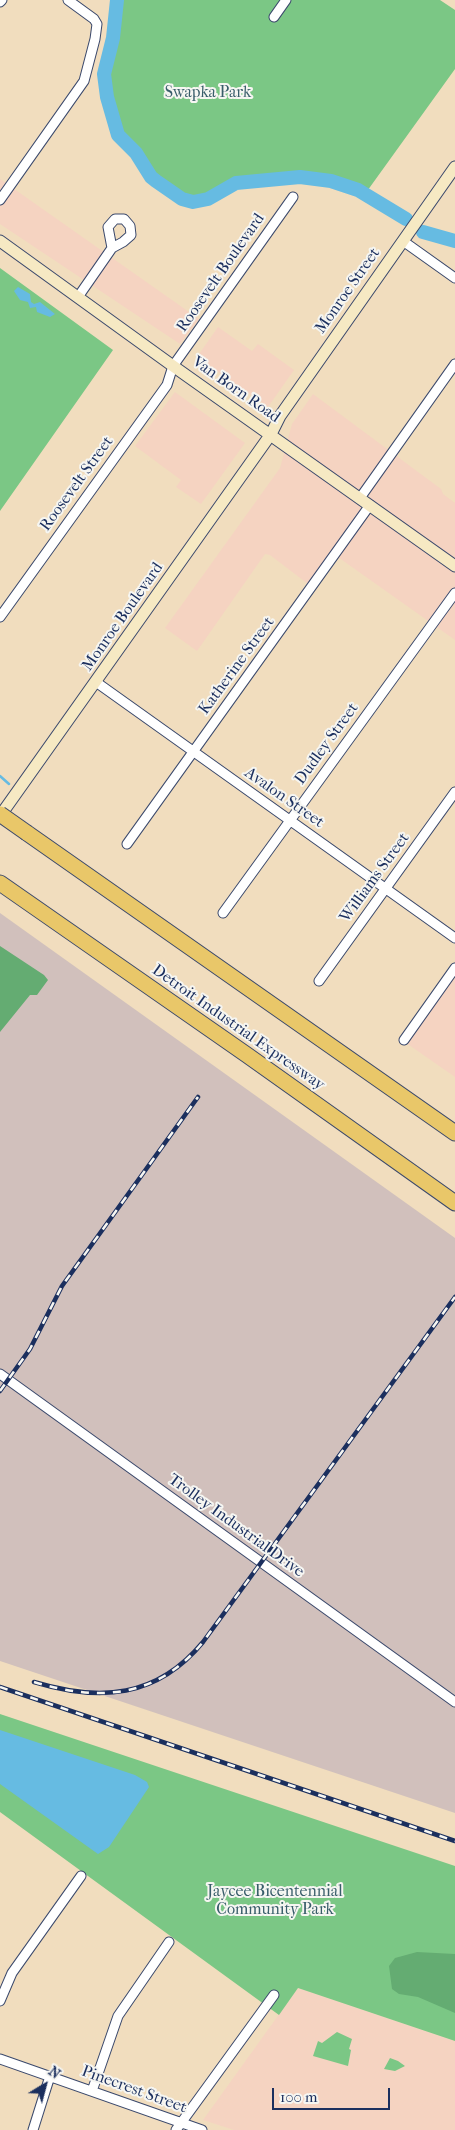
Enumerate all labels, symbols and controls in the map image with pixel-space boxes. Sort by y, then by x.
park label: Swapka Park [165,83,251,103]
street label: Roosevelt Boulevard [173,210,269,336]
street label: Monroe Street [311,244,385,338]
street label: Van Born Road [188,353,284,427]
street label: Roosevelt Street [36,433,118,535]
street label: Monroe Boulevard [78,559,168,675]
street label: Katherine Street [195,613,279,719]
street label: Dudley Street [291,699,363,789]
street label: Avalon Street [241,764,327,832]
street label: Williams Street [336,829,414,927]
street label: Detroit Industrial Expressway [148,961,328,1095]
street label: Trolley Industrial Drive [164,1470,308,1582]
park label: Jaycee Bicentennial Community Park [207,1882,343,1920]
north arrow [20,2060,70,2110]
street label: Pinecrest Street [79,2062,189,2118]
text: N [45,2063,64,2083]
scale bar [275,2078,392,2110]
text: 100 m [280,2088,318,2106]

